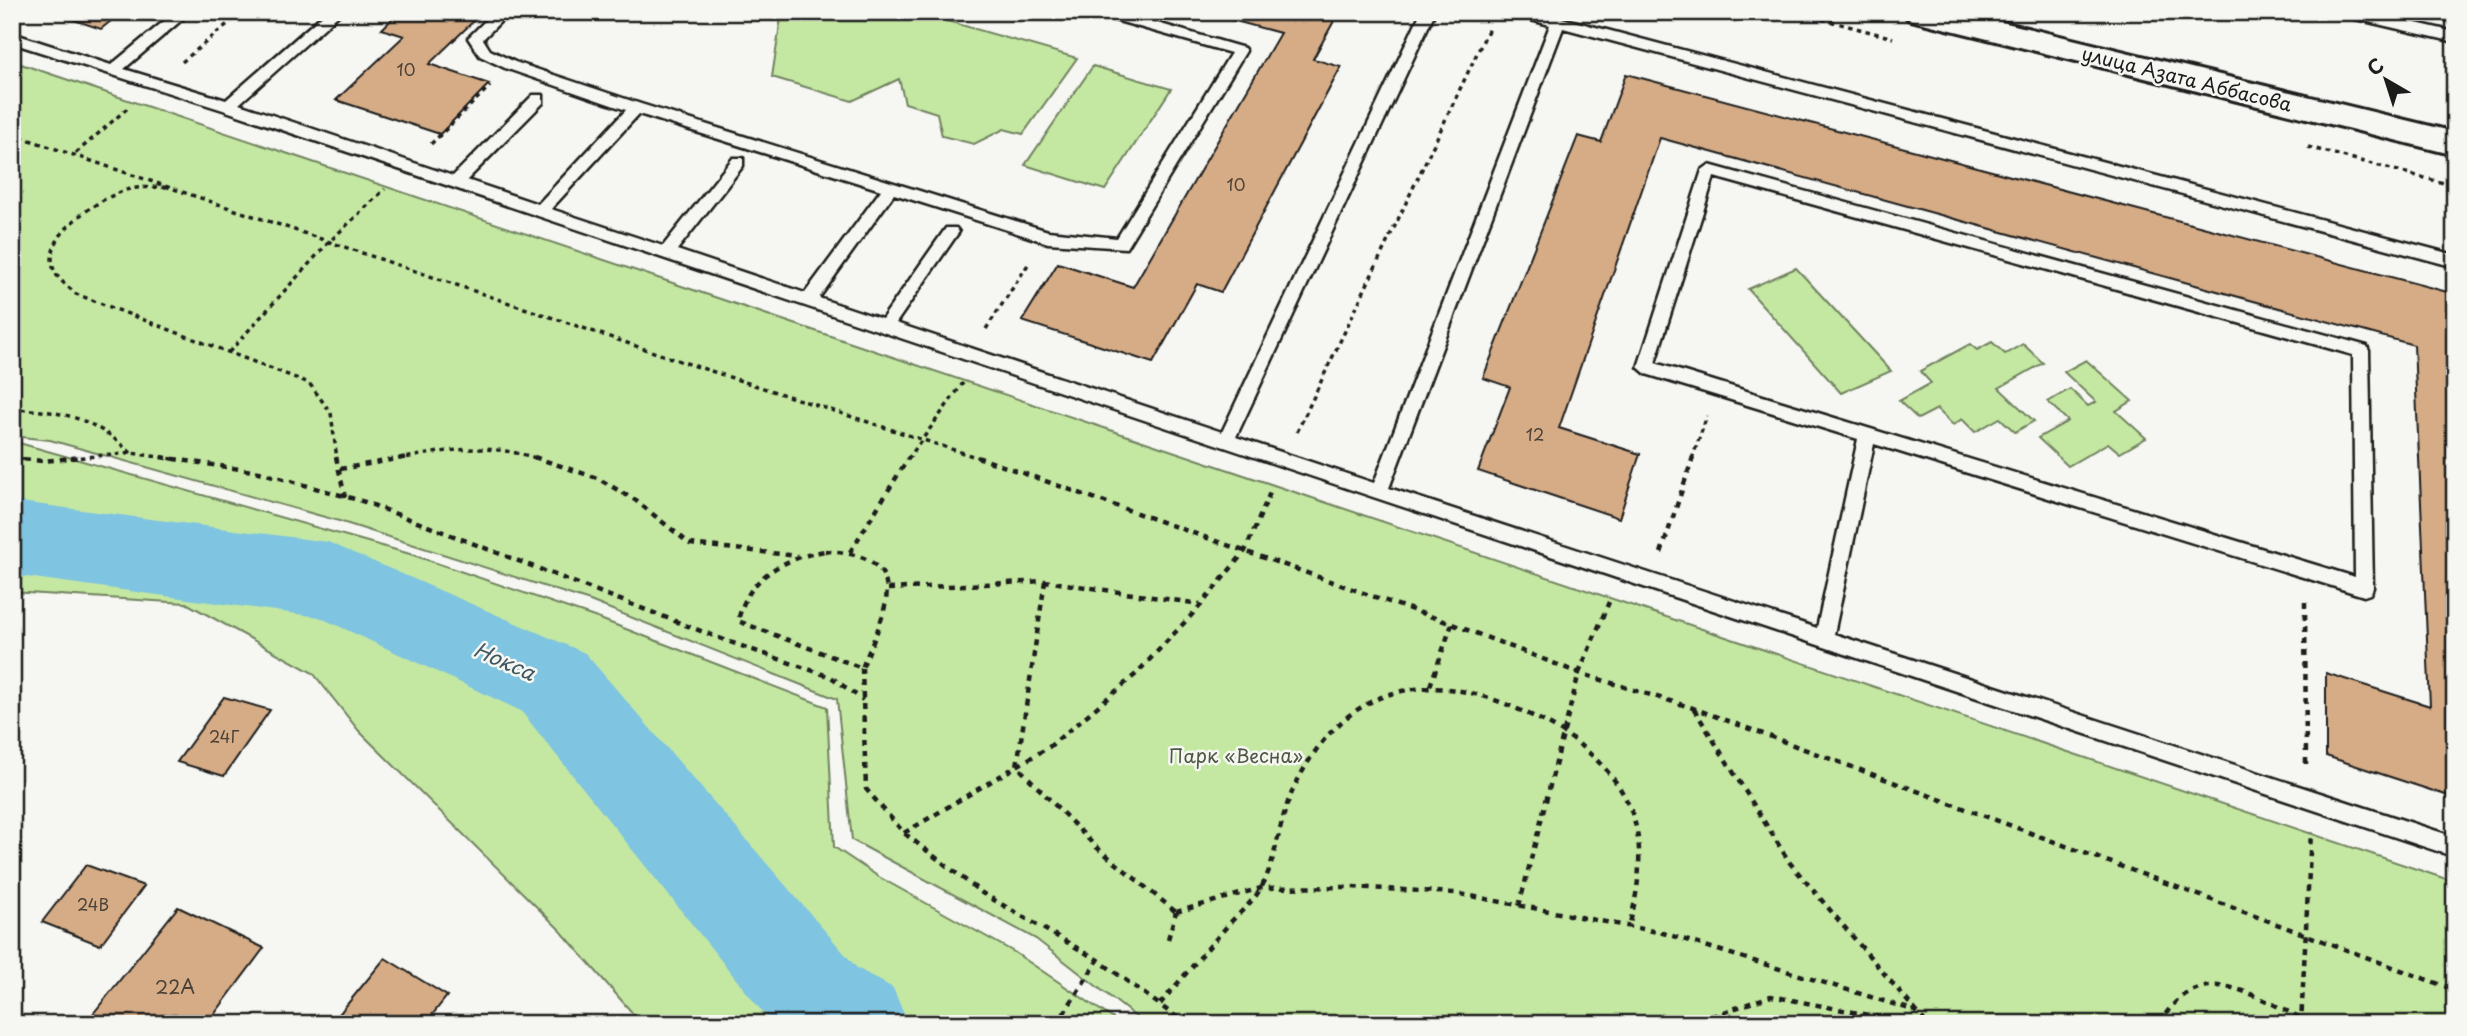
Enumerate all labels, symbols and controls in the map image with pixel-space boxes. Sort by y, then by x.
street label: улица Азата Аббасова [2079,38,2295,118]
north arrow [2352,46,2422,116]
text: С [2360,51,2389,81]
house number: 10 [397,57,415,81]
house number: 10 [1227,172,1245,196]
house number: 12 [1526,422,1544,446]
water label: Нокса [469,632,542,688]
house number: 24Г [209,724,239,748]
park label: Парк «Весна» [1169,741,1303,769]
house number: 24В [77,892,109,916]
house number: 22А [155,972,195,1000]

